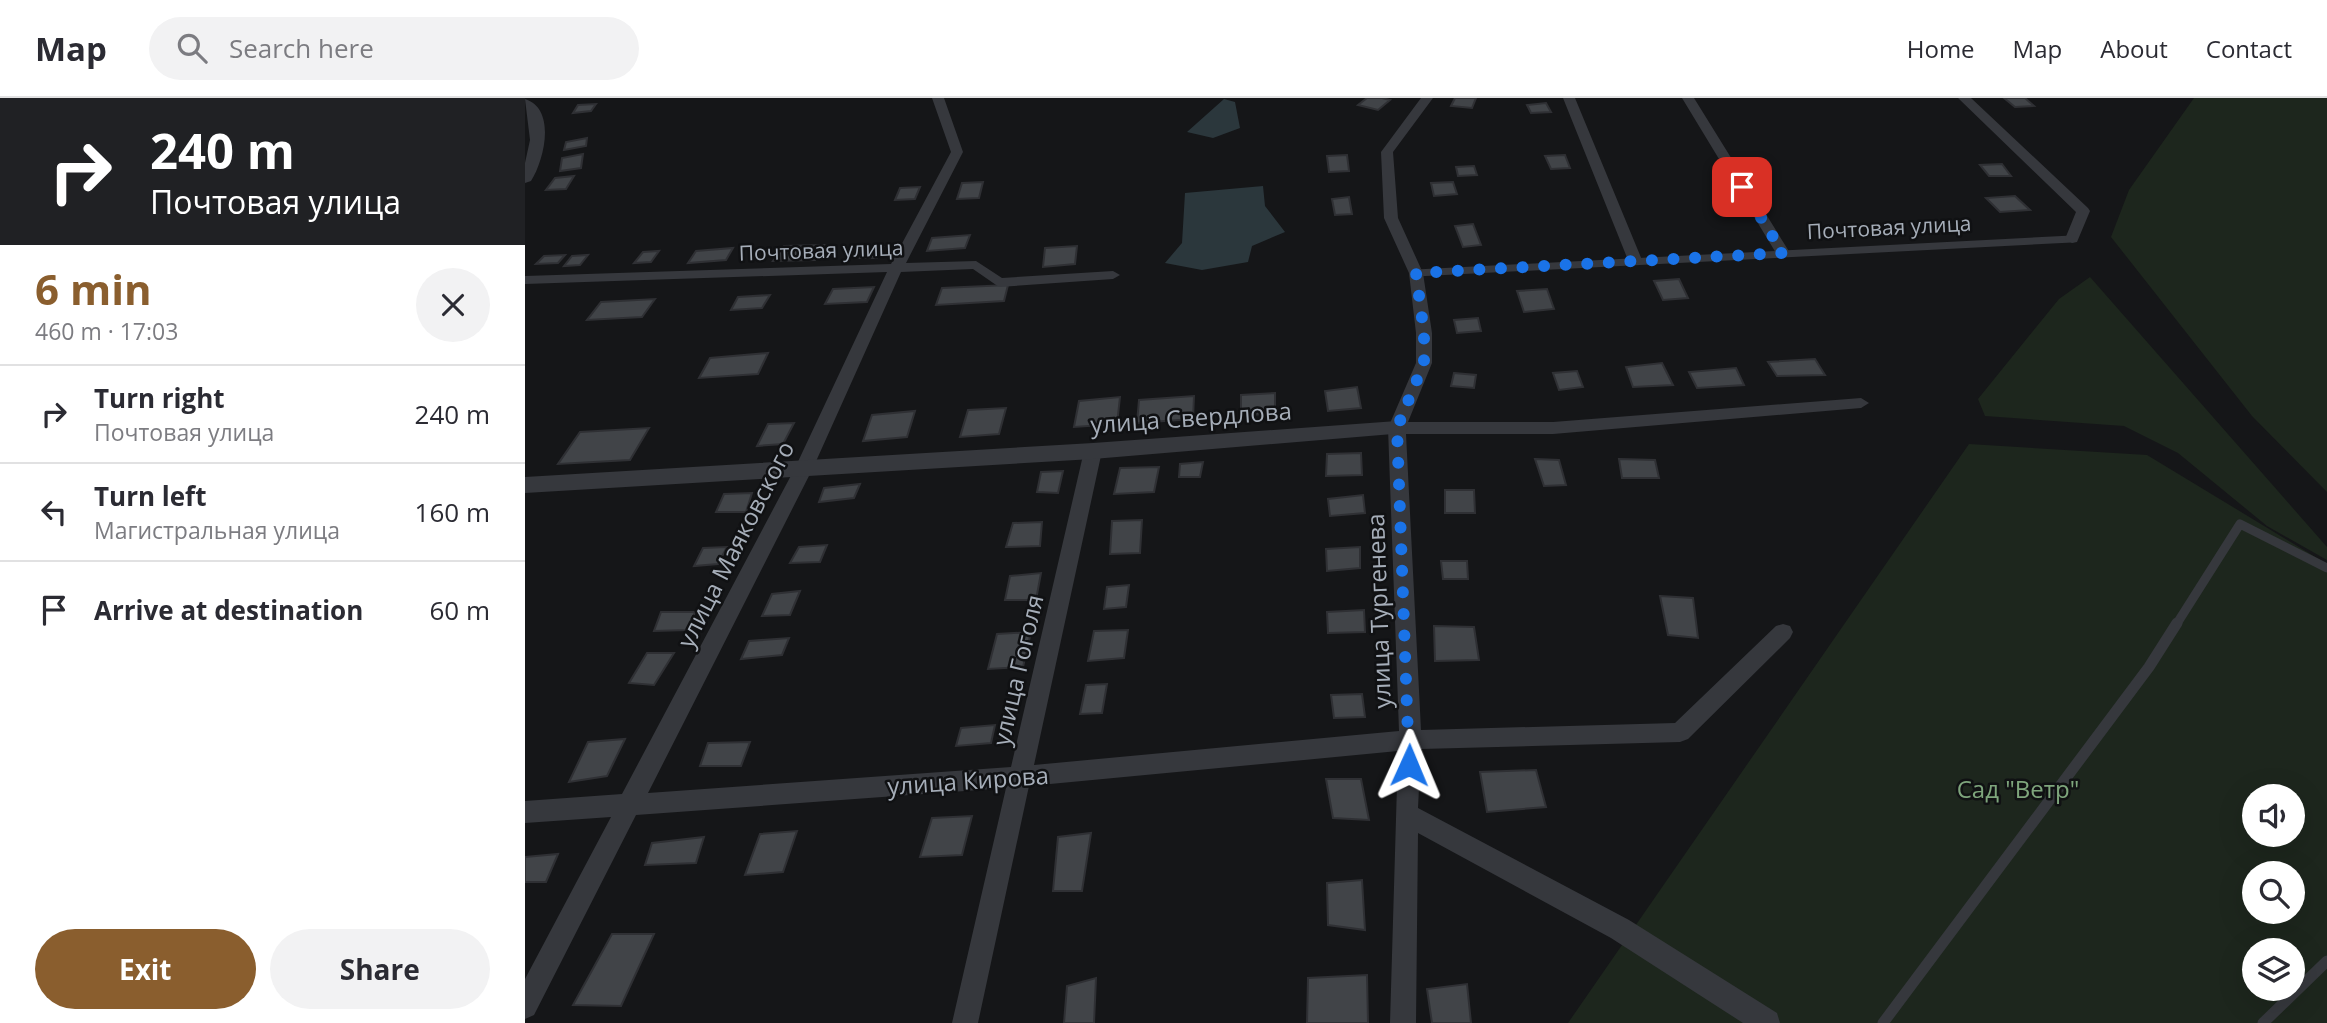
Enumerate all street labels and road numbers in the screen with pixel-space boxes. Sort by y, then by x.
street label: Почтовая улица [1806,209,1972,245]
street label: Почтовая улица [738,233,904,267]
street label: улица Свердлова [1089,394,1293,440]
street label: улица Маяковского [669,435,801,653]
street label: улица Тургенева [1358,513,1398,709]
street label: улица Гоголя [984,591,1050,749]
street label: улица Кирова [886,758,1050,802]

